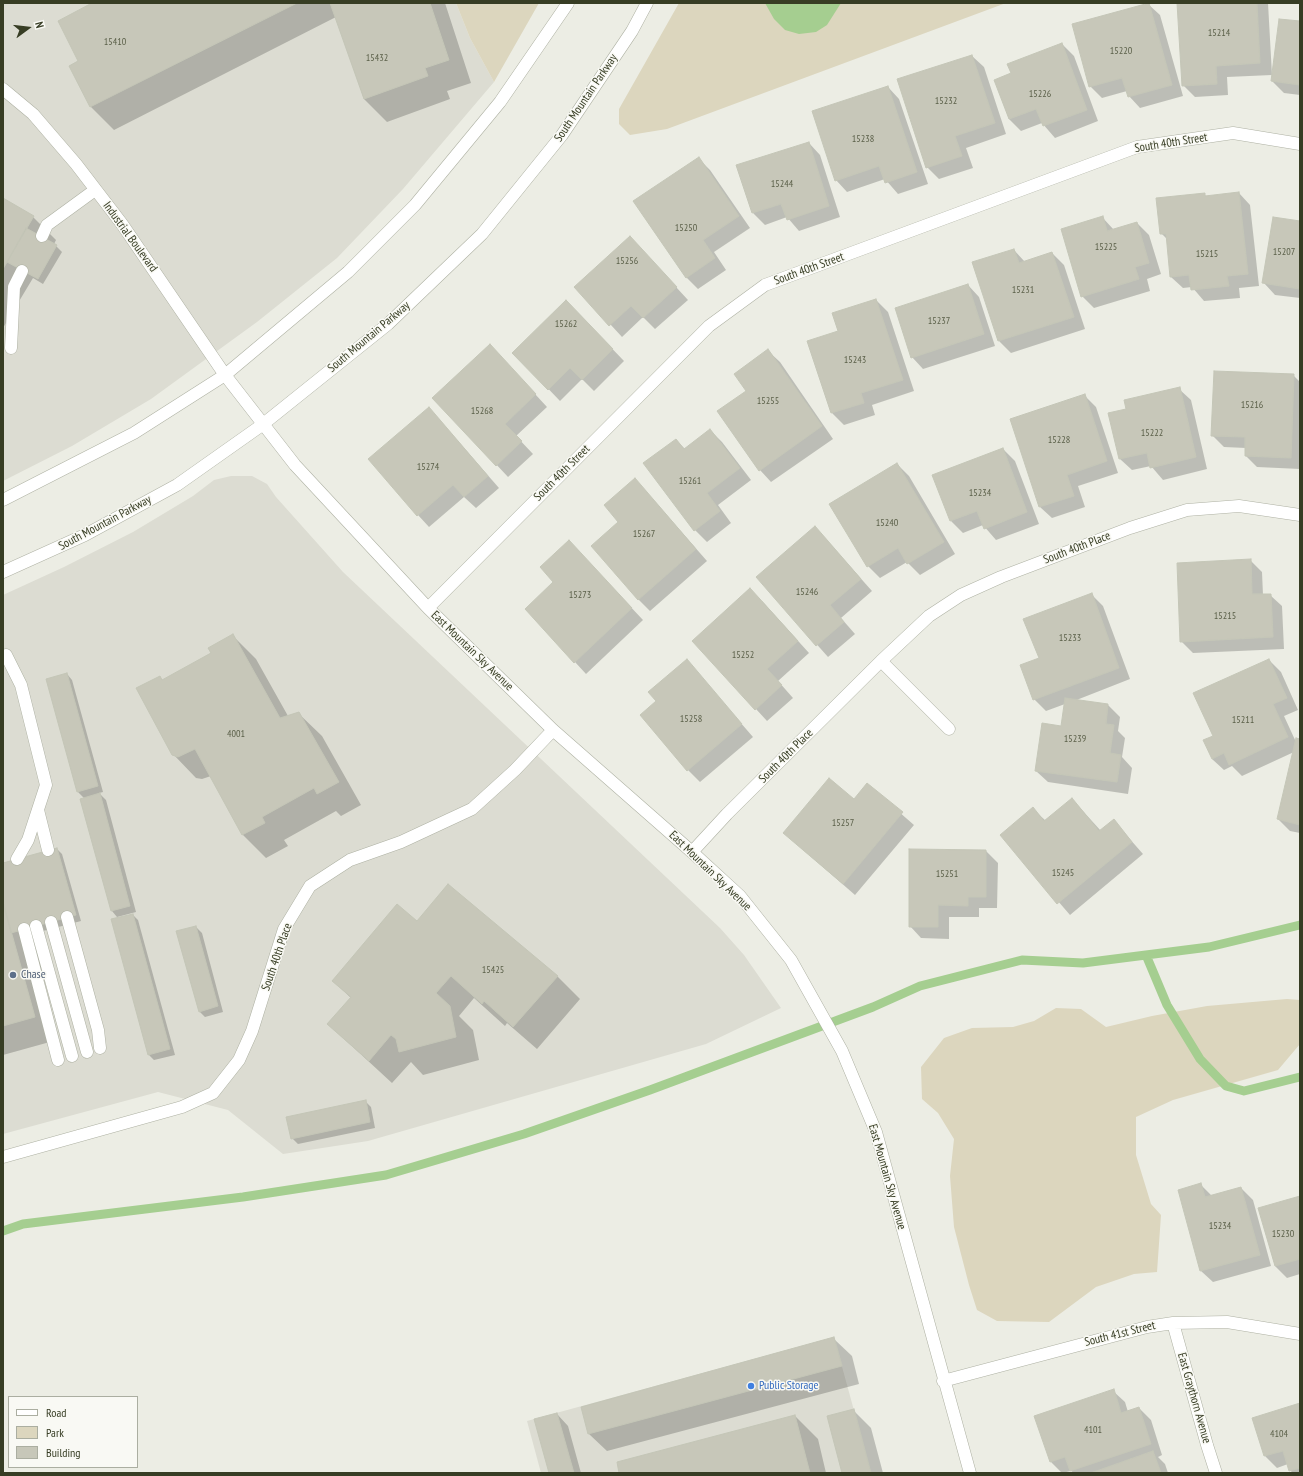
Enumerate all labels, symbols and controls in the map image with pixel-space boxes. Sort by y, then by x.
north arrow [8,8,48,48]
text: N [32,20,47,30]
house number: 15214 [1208,27,1230,39]
house number: 15410 [104,36,126,48]
house number: 15220 [1110,45,1132,57]
street label: South Mountain Parkway [551,51,621,145]
house number: 15432 [366,52,388,64]
house number: 15226 [1029,88,1051,100]
house number: 15232 [935,95,957,107]
street label: South 40th Street [1134,130,1208,156]
house number: 15238 [852,133,874,145]
house number: 15244 [771,178,793,190]
street label: Industrial Boulevard [100,199,160,275]
house number: 15250 [675,222,697,234]
house number: 15225 [1095,241,1117,253]
house number: 15207 [1273,246,1295,258]
house number: 15215 [1196,248,1218,260]
street label: South 40th Street [772,250,846,288]
house number: 15256 [616,255,638,267]
house number: 15231 [1012,284,1034,296]
street label: South Mountain Parkway [325,298,413,376]
house number: 15237 [928,315,950,327]
house number: 15262 [555,318,577,330]
house number: 15243 [844,354,866,366]
house number: 15255 [757,395,779,407]
house number: 15216 [1241,399,1263,411]
house number: 15268 [471,405,493,417]
house number: 15222 [1141,427,1163,439]
house number: 15228 [1048,434,1070,446]
street label: South 40th Street [531,442,593,504]
house number: 15274 [417,461,439,473]
house number: 15261 [679,475,701,487]
house number: 15234 [969,487,991,499]
street label: South Mountain Parkway [56,493,154,553]
house number: 15240 [876,517,898,529]
house number: 15267 [633,528,655,540]
street label: South 40th Place [1041,529,1113,567]
house number: 15246 [796,586,818,598]
house number: 15273 [569,589,591,601]
street label: East Mountain Sky Avenue [428,608,516,694]
house number: 15215 [1214,610,1236,622]
house number: 15233 [1059,632,1081,644]
house number: 15252 [732,649,754,661]
house number: 15258 [680,713,702,725]
house number: 15211 [1232,714,1254,726]
street label: South 40th Place [756,726,816,786]
house number: 4001 [227,728,245,740]
house number: 15239 [1064,733,1086,745]
house number: 15257 [832,817,854,829]
street label: East Mountain Sky Avenue [666,828,754,914]
house number: 15245 [1052,867,1074,879]
house number: 15251 [936,868,958,880]
street label: South 40th Place [259,921,295,993]
house number: 15425 [482,964,504,976]
place label: Chase [21,968,46,982]
marker: Chase [8,970,18,980]
street label: East Mountain Sky Avenue [865,1123,909,1231]
house number: 15234 [1209,1220,1231,1232]
house number: 15230 [1272,1228,1294,1240]
street label: South 41st Street [1083,1318,1157,1350]
street label: East Graythorn Avenue [1174,1351,1214,1445]
place label: Public Storage [759,1379,818,1393]
marker: Public Storage [746,1381,756,1391]
legend [8,1396,138,1468]
text: Road [46,1405,66,1420]
house number: 4101 [1084,1424,1102,1436]
text: Park [46,1425,64,1440]
house number: 4104 [1270,1428,1288,1440]
text: Building [46,1445,81,1460]

